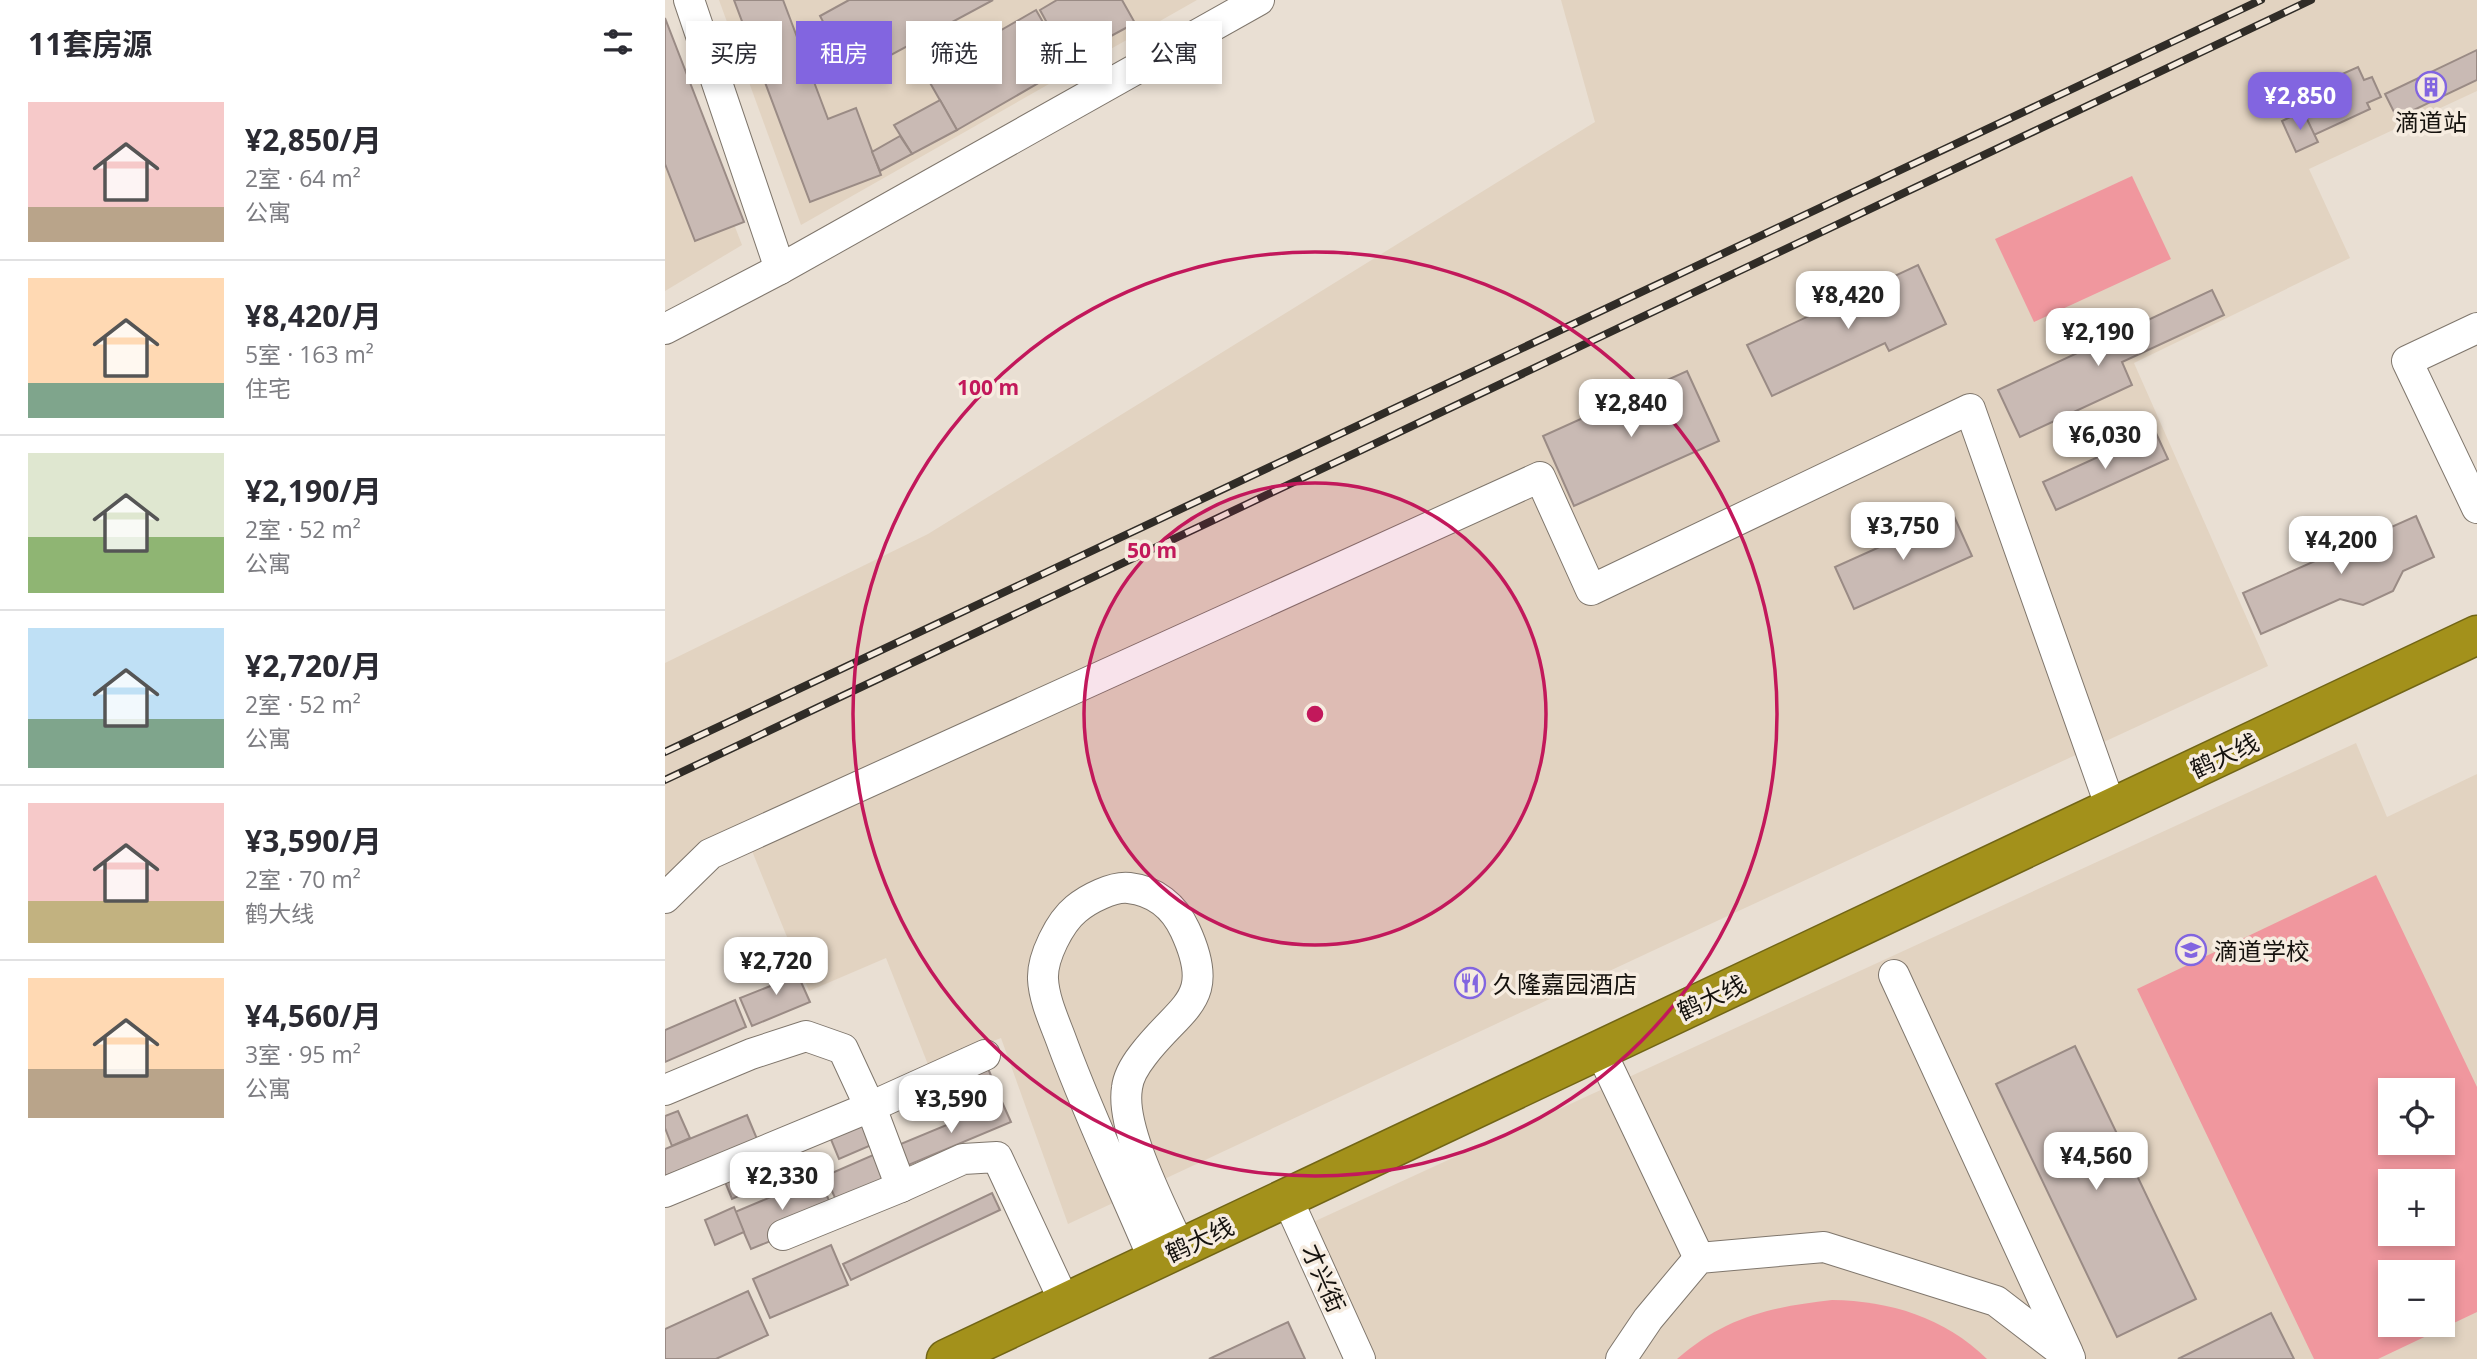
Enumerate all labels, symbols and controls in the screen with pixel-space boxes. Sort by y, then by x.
chip: 买房 [686,21,782,84]
chip: 租房 [796,21,892,84]
chip: 筛选 [906,21,1002,84]
chip: 新上 [1016,21,1112,84]
chip: 公寓 [1126,21,1222,84]
text: 11套房源 [28,23,152,64]
icon: filters [599,23,637,61]
building icon: 滴道站 [2414,70,2448,104]
pin: ¥2,850 [2243,72,2357,132]
text: ¥2,850 [2264,79,2336,111]
place label: 滴道站 [2395,105,2467,138]
text: ¥2,850/月 [245,119,382,160]
icon: home [84,130,168,214]
text: 2室 · 64 m² [245,162,361,194]
text: 公寓 [245,196,291,228]
pin: ¥8,420 [1791,272,1905,331]
text: ¥8,420 [1812,278,1884,310]
text: ¥8,420/月 [245,295,382,336]
icon: home [84,306,168,390]
pin: ¥2,190 [2041,308,2155,368]
text: ¥2,190 [2062,315,2134,347]
text: 5室 · 163 m² [245,338,374,370]
text: 住宅 [245,372,291,404]
text: 100 m [957,373,1019,401]
pin: ¥2,840 [1574,380,1688,439]
text: ¥2,840 [1595,386,1667,418]
pin: ¥6,030 [2048,412,2162,471]
text: ¥6,030 [2069,418,2141,450]
text: ¥2,190/月 [245,470,382,511]
icon: home [84,481,168,565]
pin: ¥3,750 [1846,503,1960,562]
text: ¥3,750 [1867,509,1939,541]
text: 2室 · 52 m² [245,513,361,545]
pin: ¥4,200 [2284,516,2398,576]
text: ¥4,200 [2305,523,2377,555]
text: 50 m [1127,536,1177,564]
text: 公寓 [245,547,291,579]
text: ¥2,720/月 [245,645,382,686]
icon: home [84,656,168,740]
text: 2室 · 52 m² [245,688,361,720]
centre of rings [1303,702,1327,726]
text: 公寓 [245,722,291,754]
street label: 鹤大线 [2184,725,2264,785]
text: ¥3,590/月 [245,820,382,861]
icon: home [84,831,168,915]
text: 2室 · 70 m² [245,863,361,895]
text: 鹤大线 [245,897,314,929]
school or university icon: 滴道学校 [2174,933,2208,967]
place label: 滴道学校 [2214,934,2310,967]
pin: ¥2,720 [719,937,833,997]
text: ¥2,720 [740,944,812,976]
restaurant icon: 久隆嘉园酒店 [1453,966,1487,1000]
place label: 久隆嘉园酒店 [1493,967,1637,1000]
street label: 鹤大线 [1671,967,1751,1027]
text: ¥4,560/月 [245,995,382,1036]
icon: home [84,1006,168,1090]
text: 3室 · 95 m² [245,1038,361,1070]
text: 公寓 [245,1072,291,1104]
pin: ¥3,590 [894,1076,1008,1135]
map controls [2378,1078,2455,1337]
button: locate [2378,1078,2455,1155]
text: ¥3,590 [915,1082,987,1114]
pin: ¥4,560 [2039,1132,2153,1192]
text: ¥4,560 [2060,1139,2132,1171]
pin: ¥2,330 [725,1152,839,1212]
text: ¥2,330 [746,1159,818,1191]
button: + [2378,1169,2455,1246]
street label: 鹤大线 [1159,1209,1239,1269]
street label: 才兴街 [1294,1238,1354,1318]
button: − [2378,1260,2455,1337]

